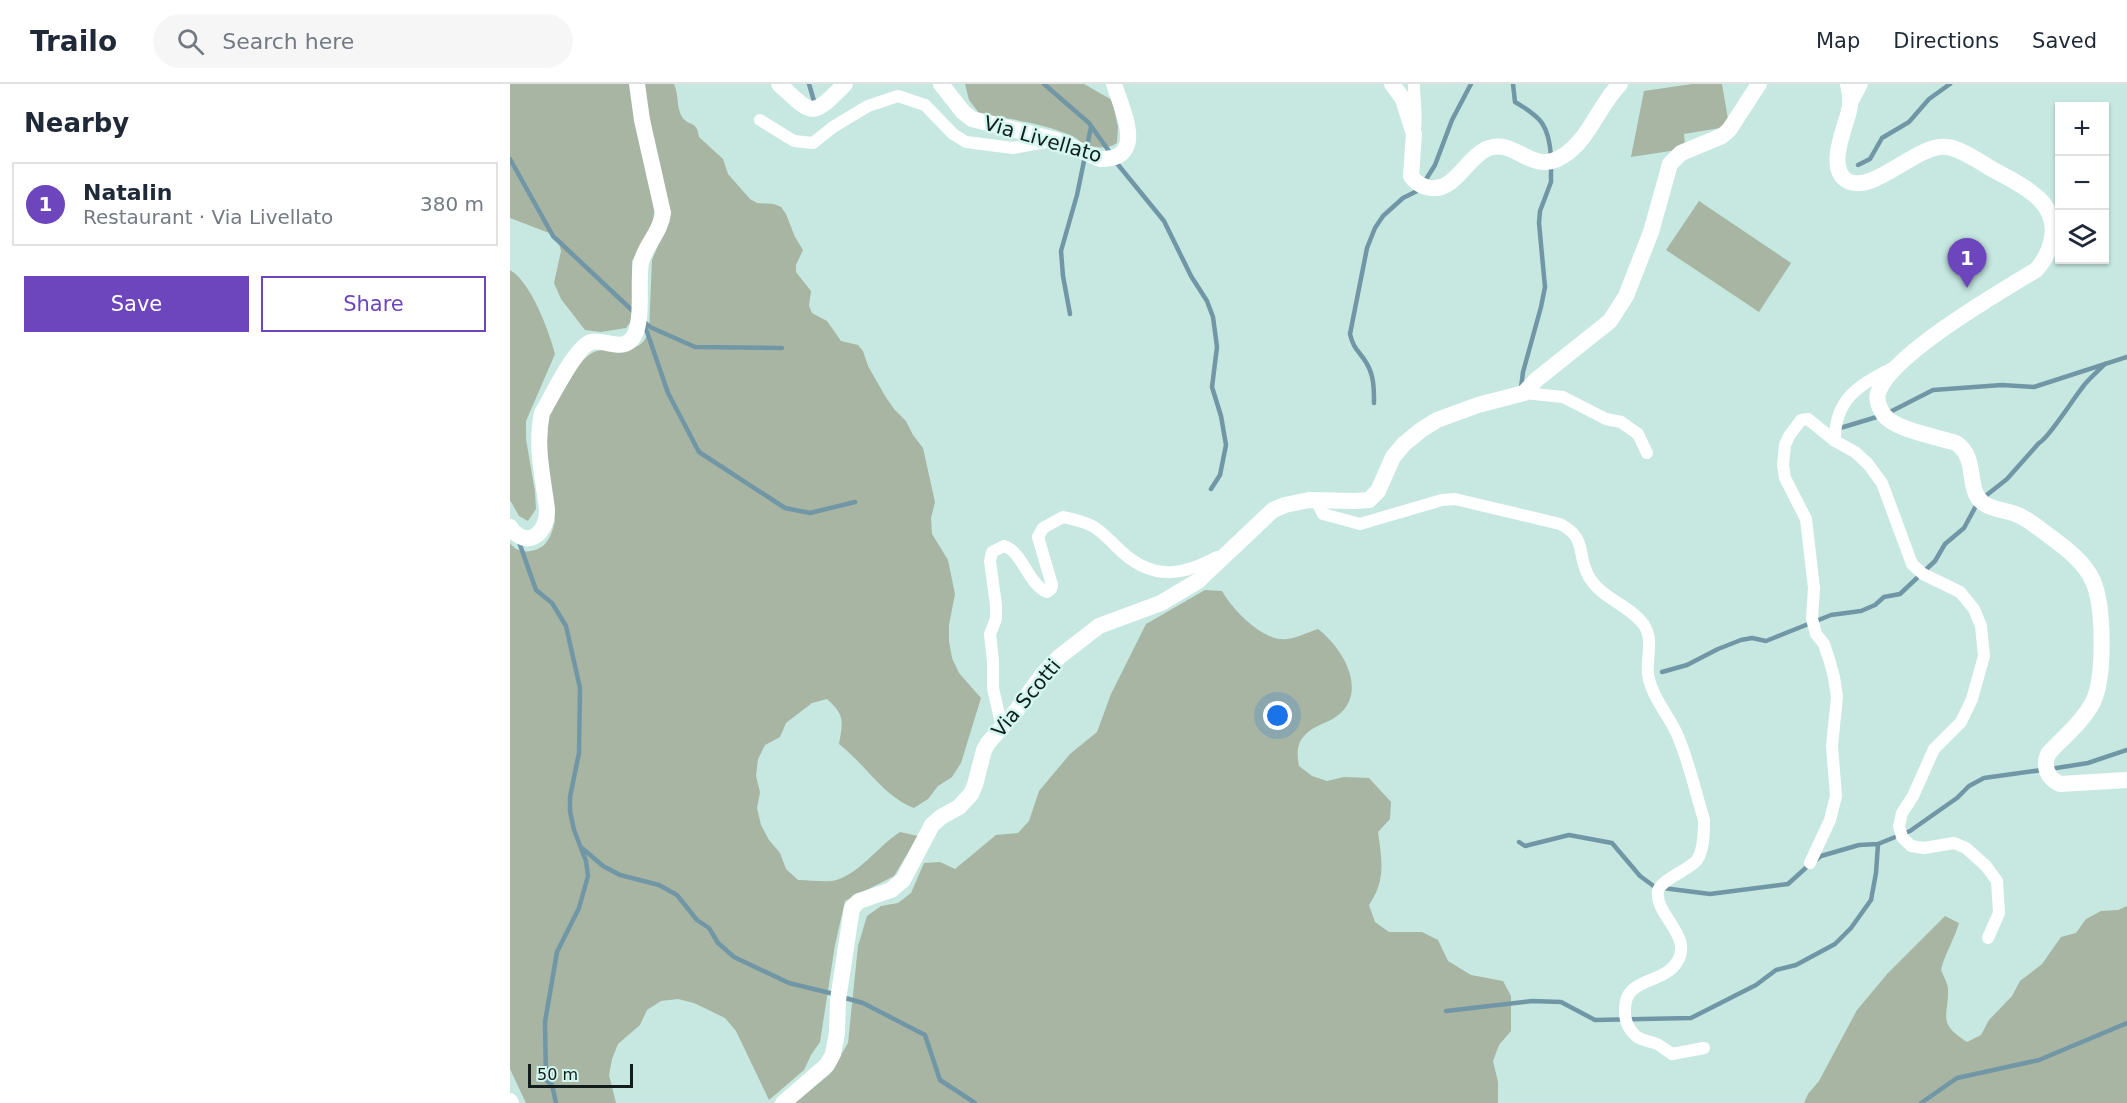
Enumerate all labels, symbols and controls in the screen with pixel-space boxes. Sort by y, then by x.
search box [153,14,573,68]
text: Trailo [30,25,117,58]
icon: search [174,25,207,58]
text: Search here [222,29,354,54]
text: Map [1816,29,1860,53]
text: Directions [1893,29,1999,53]
text: Saved [2032,29,2097,53]
map controls [2055,102,2109,264]
button: + [2055,102,2109,156]
text: Nearby [24,108,129,138]
street label: Via Livellato [981,111,1105,167]
button: − [2055,156,2109,210]
text: Natalin [83,180,172,205]
text: 1 [39,192,52,216]
text: 380 m [420,192,484,216]
text: Restaurant · Via Livellato [83,205,333,229]
button: layers [2055,210,2109,264]
pin: 1 [1948,238,1986,288]
button: Save [24,276,249,332]
button: Share [261,276,486,332]
street label: Via Scotti [986,654,1066,742]
your location [1263,701,1292,730]
scale bar [528,1061,633,1088]
text: 50 m [537,1065,578,1084]

